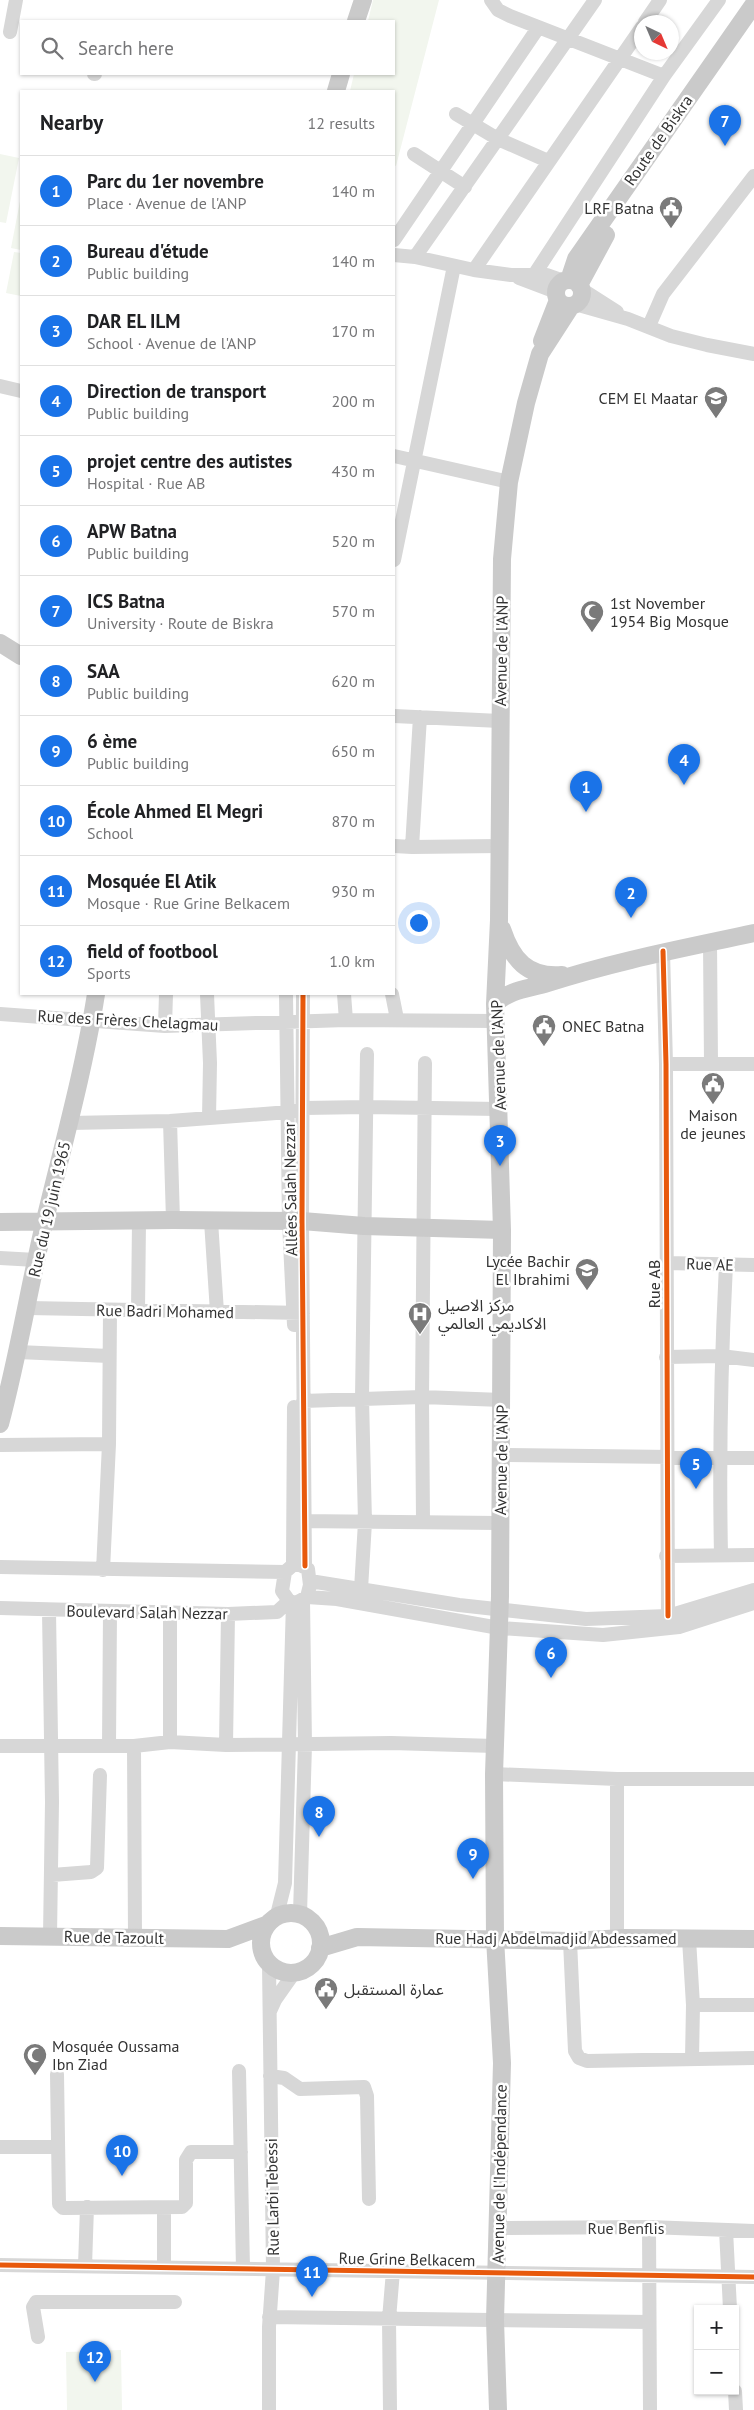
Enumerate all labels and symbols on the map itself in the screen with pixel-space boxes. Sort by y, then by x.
north arrow [634,15,679,60]
street label: Route de Biskra [619,91,697,189]
pin: 7 [709,105,741,146]
public building icon: LRF Batna [658,195,684,229]
place label: LRF Batna [584,198,654,218]
school or university icon: CEM El Maatar [703,385,729,419]
place label: CEM El Maatar [599,388,699,408]
place label: 1st November 1954 Big Mosque [610,593,729,631]
street label: Avenue de l'ANP [490,596,512,706]
mosque icon: 1st November 1954 Big Mosque [579,599,605,633]
pin: 4 [668,744,700,785]
pin: 1 [570,771,602,812]
pin: 2 [615,877,647,918]
your location [406,910,432,936]
street label: Avenue de l'ANP [486,999,510,1111]
street label: Rue des Frères Chelagmau [37,1005,219,1035]
public building icon: ONEC Batna [531,1013,557,1047]
place label: ONEC Batna [562,1016,644,1036]
public building icon: Maison de jeunes [700,1071,726,1105]
place label: Maison de jeunes [680,1105,746,1143]
street label: Allées Salah Nezzar [279,1121,301,1256]
pin: 3 [484,1125,516,1166]
street label: Rue du 19 juin 1965 [24,1139,74,1279]
place label: Lycée Bachir El Ibrahimi [486,1251,571,1289]
street label: Rue AE [686,1253,734,1275]
school or university icon: Lycée Bachir El Ibrahimi [574,1257,600,1291]
street label: Rue AB [644,1260,664,1308]
place label: مركز الاصيل الاكاديمي العالمي [438,1295,546,1336]
street label: Rue Badri Mohamed [96,1300,234,1322]
hospital icon: مركز الاصيل الاكاديمي العالمي [407,1301,433,1335]
street label: Avenue de l'ANP [490,1405,512,1515]
pin: 5 [680,1448,712,1489]
street label: Boulevard Salah Nezzar [66,1601,228,1623]
pin: 6 [535,1637,567,1678]
pin: 8 [303,1796,335,1837]
pin: 9 [457,1838,489,1879]
street label: Rue de Tazoult [64,1926,165,1948]
street label: Rue Hadj Abdelmadjid Abdessamed [435,1928,677,1948]
public building icon: عمارة المستقبل [313,1976,339,2010]
place label: عمارة المستقبل [344,1979,444,1999]
place label: Mosquée Oussama Ibn Ziad [52,2036,179,2074]
mosque icon: Mosquée Oussama Ibn Ziad [22,2042,48,2076]
street label: Avenue de l'Indépendance [487,2084,511,2264]
pin: 10 [106,2135,138,2176]
street label: Rue Larbi Tebessi [261,2138,283,2256]
street label: Rue Benflis [588,2218,665,2238]
street label: Rue Grine Belkacem [338,2248,476,2270]
pin: 11 [296,2256,328,2297]
pin: 12 [79,2341,111,2382]

